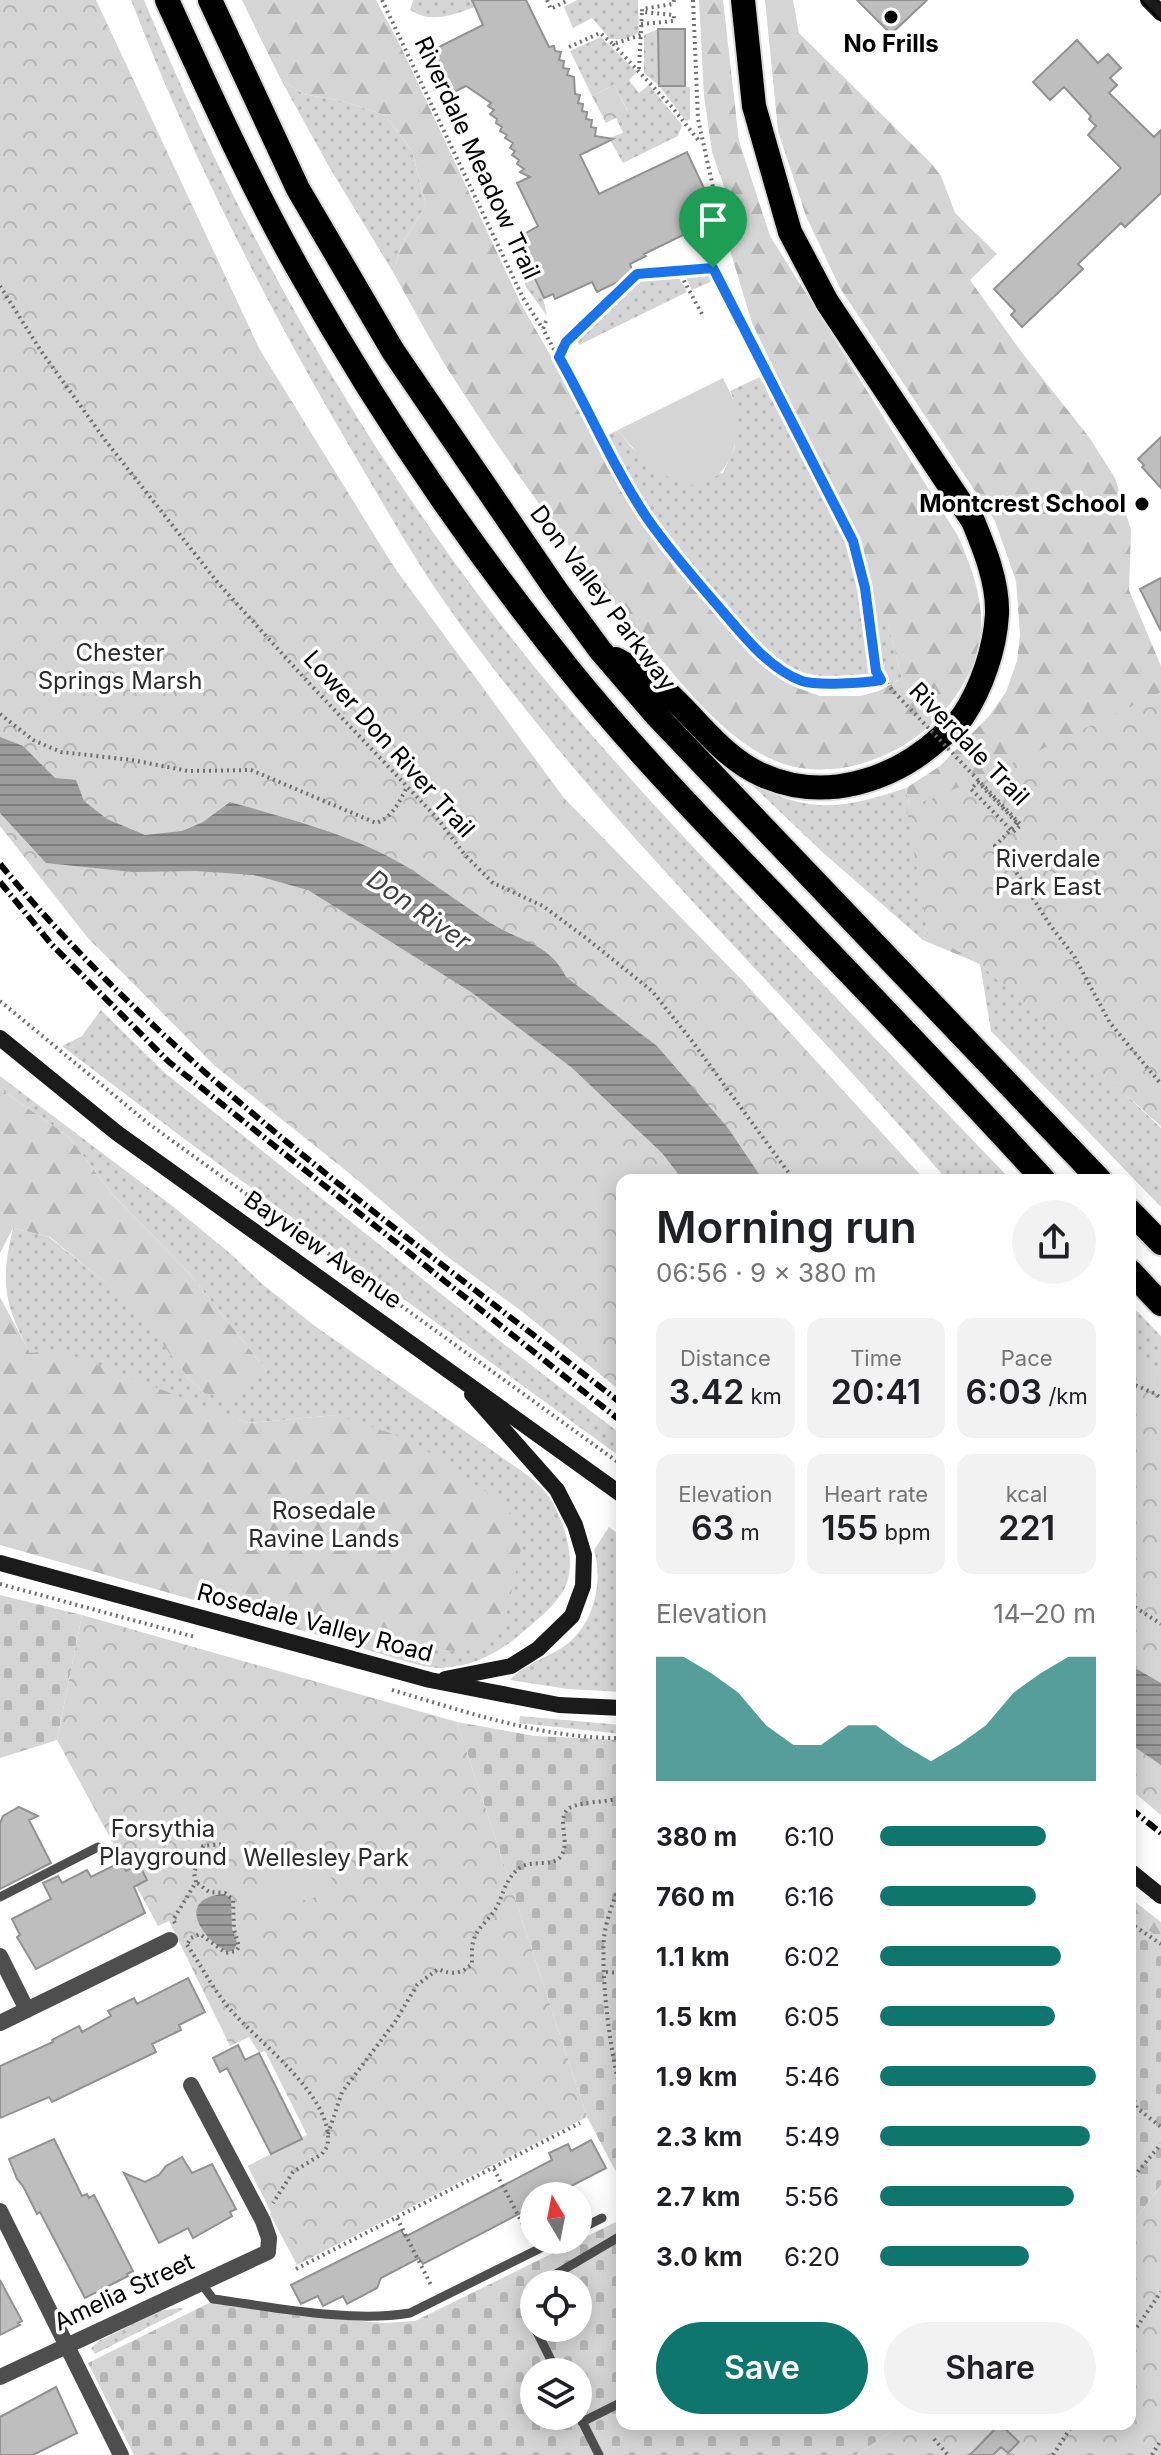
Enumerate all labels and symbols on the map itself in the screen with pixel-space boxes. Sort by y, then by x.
marker: No Frills [882,8,900,26]
place label: No Frills [843,29,939,58]
street label: Riverdale Meadow Trail [408,32,546,284]
pin [679,186,747,268]
place label: Montcrest School [919,489,1126,518]
marker: Montcrest School [1133,495,1151,513]
street label: Don Valley Parkway [524,499,683,696]
park label: Chester Springs Marsh [38,638,202,695]
street label: Lower Don River Trail [298,644,481,843]
street label: Riverdale Trail [903,676,1035,811]
park label: Riverdale Park East [995,844,1101,901]
water label: Don River [362,863,478,957]
street label: Bayview Avenue [239,1184,408,1315]
park label: Rosedale Ravine Lands [248,1496,400,1553]
street label: Rosedale Valley Road [194,1577,436,1668]
park label: Forsythia Playground [99,1814,227,1871]
park label: Wellesley Park [243,1843,409,1872]
north arrow [520,2182,592,2254]
street label: Amelia Street [49,2246,199,2337]

